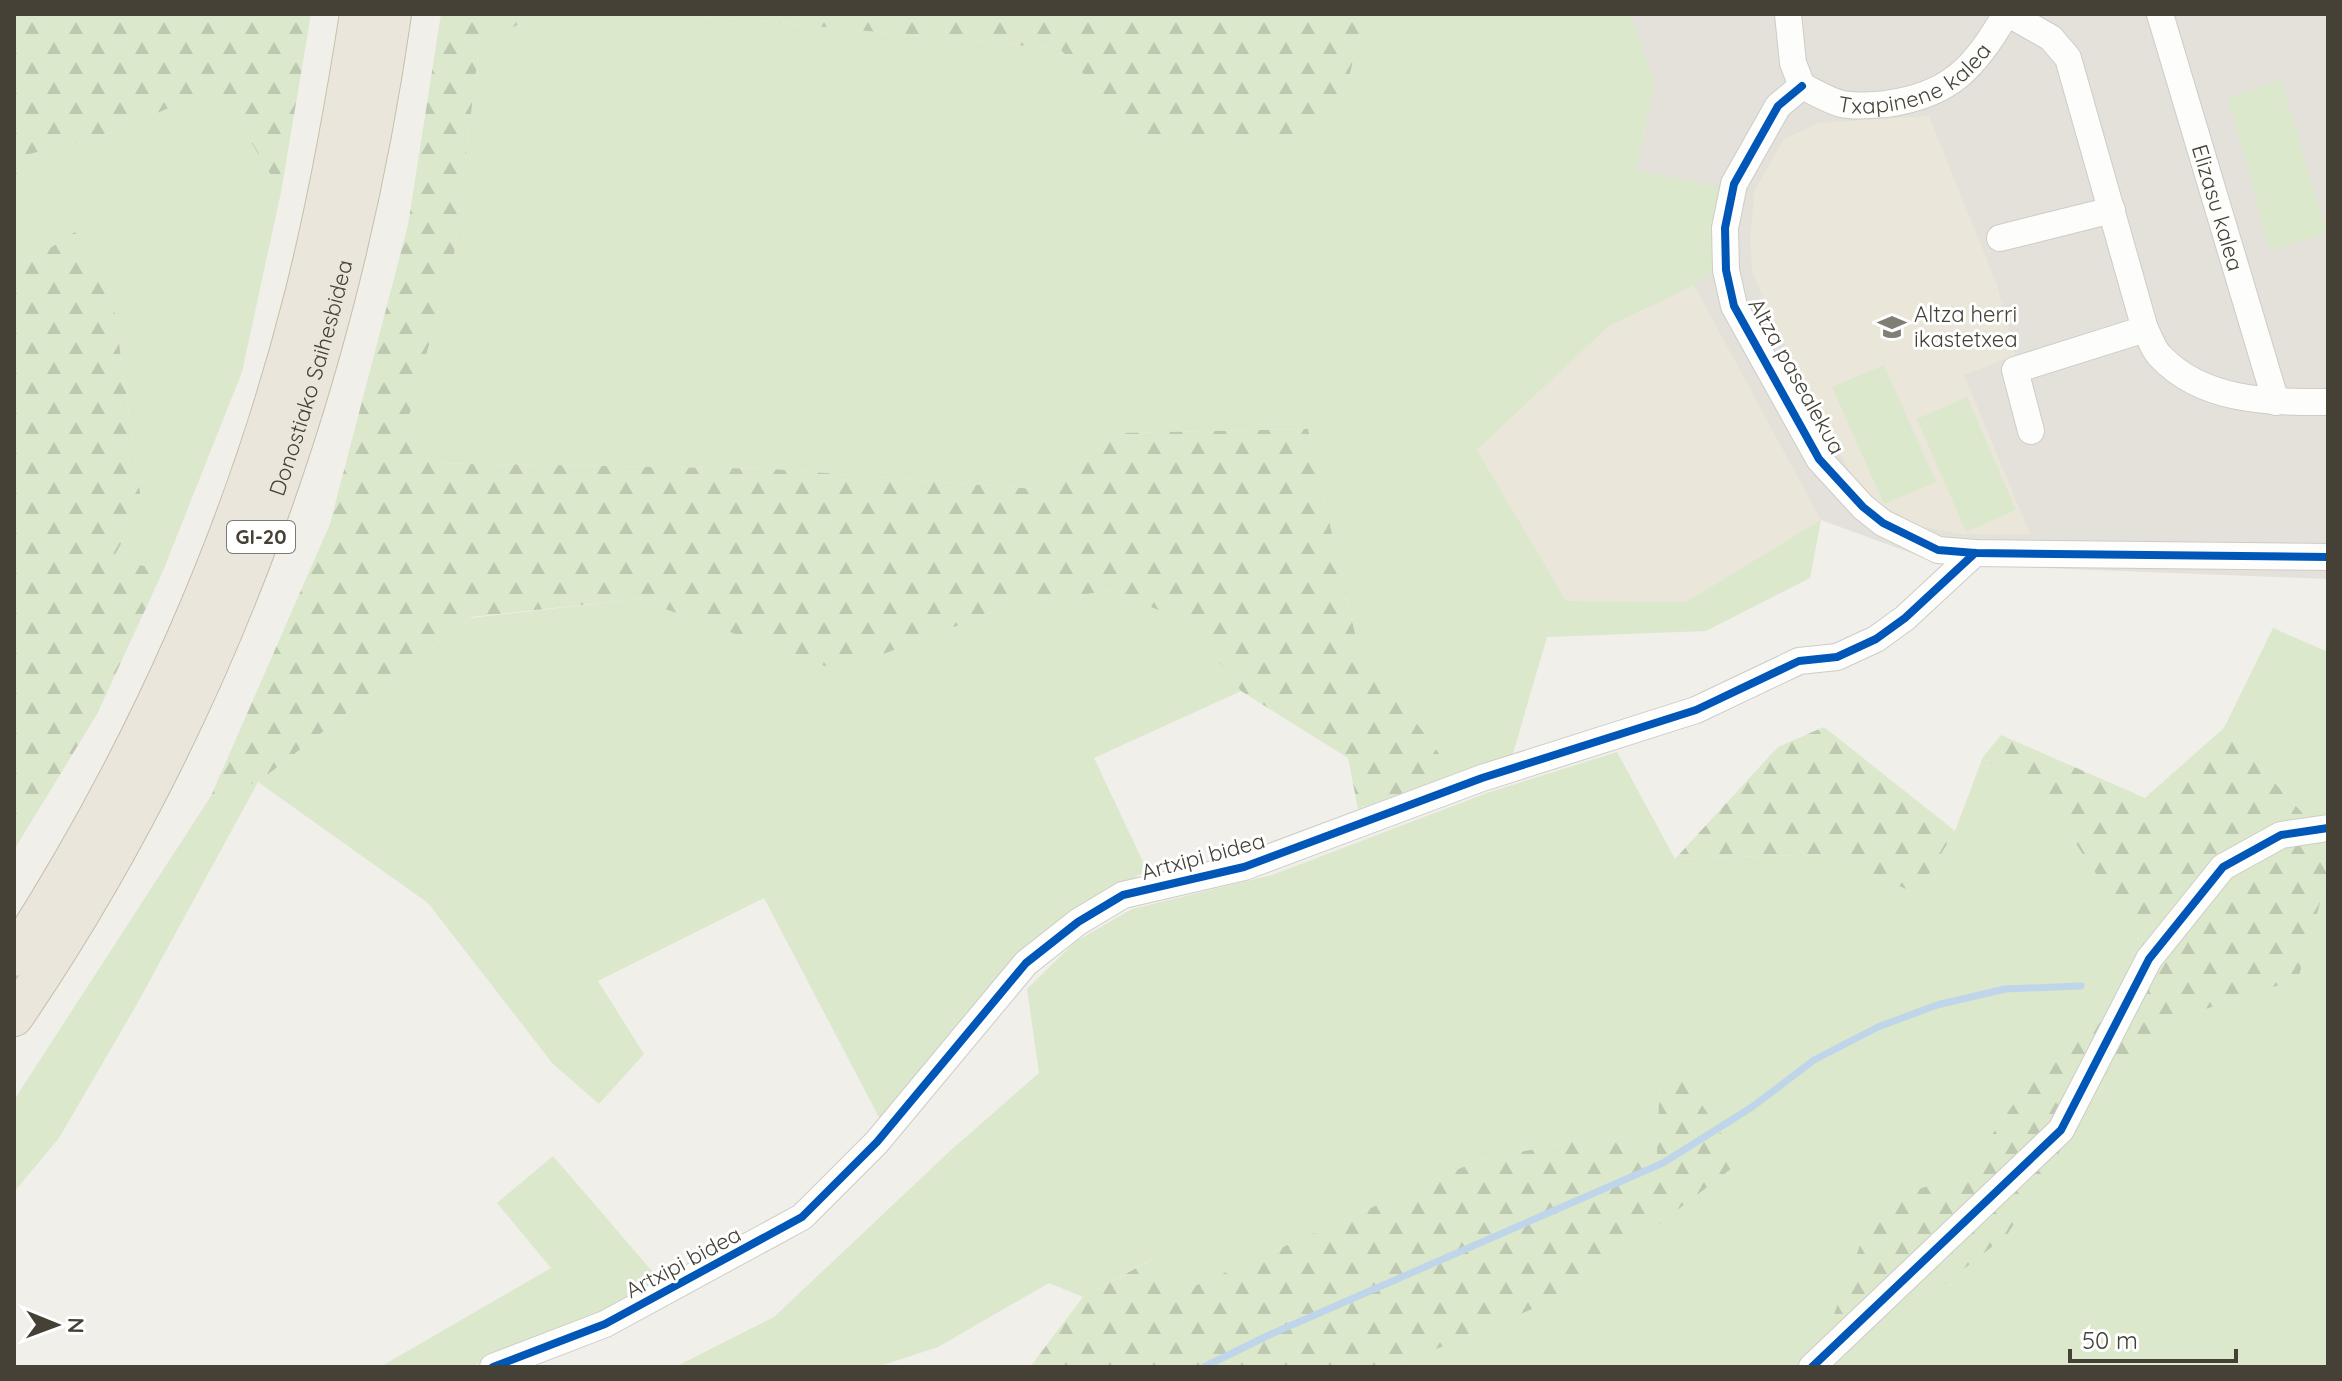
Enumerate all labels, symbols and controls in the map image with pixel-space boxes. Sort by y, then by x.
street label: Txapinene kalea [1836,37,1997,120]
street label: Elizasu kalea [2186,141,2250,274]
street label: Donostiako Saihesbidea [262,257,358,500]
street label: Altza pasealekua [1743,293,1851,459]
place label: Altza herri ikastetxea [1914,300,2018,353]
school or university icon: Altza herri ikastetxea [1877,312,1907,342]
road number: GI-20 [227,521,295,553]
street label: Artxipi bidea [1138,826,1268,886]
street label: Artxipi bidea [620,1220,746,1304]
north arrow [16,1285,96,1365]
scale bar [2070,1313,2236,1363]
text: N [62,1317,90,1334]
text: 50 m [2082,1325,2138,1355]

